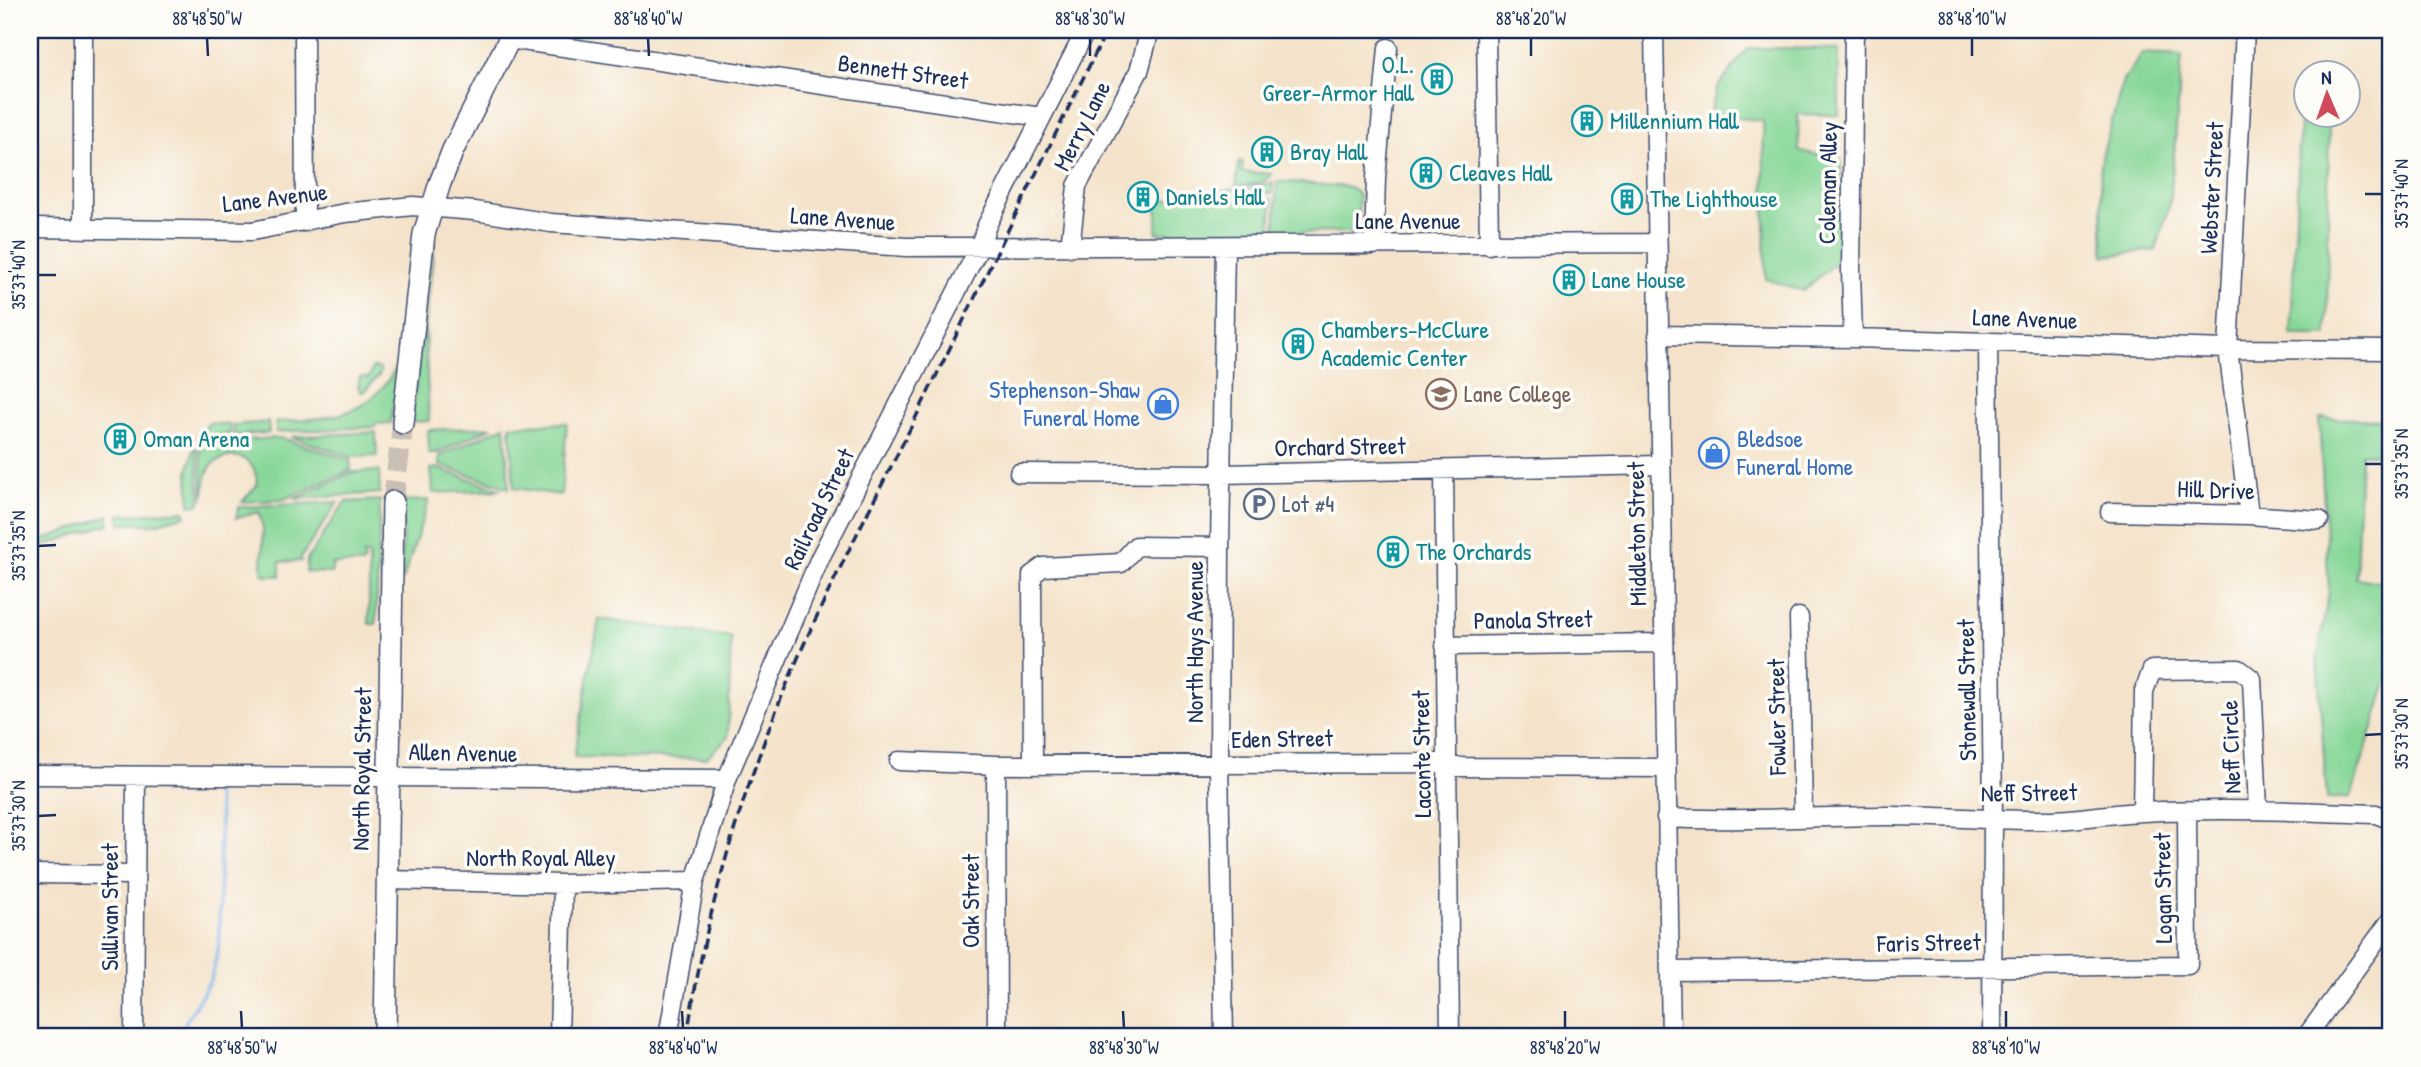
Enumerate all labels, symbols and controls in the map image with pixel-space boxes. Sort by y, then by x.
text: 88°48'50"W [172,6,242,31]
text: 88°48'40"W [614,6,682,31]
text: 88°48'30"W [1055,6,1125,31]
text: 88°48'20"W [1496,6,1566,31]
text: 88°48'10"W [1938,6,2006,31]
street label: Bennett Street [836,46,971,96]
place label: O.L. Greer-Armor Hall [1263,48,1415,108]
north arrow [2292,60,2362,130]
building icon: O.L. Greer-Armor Hall [1420,62,1454,96]
text: N [2321,64,2332,90]
street label: Merry Lane [1045,75,1118,176]
building icon: Millennium Hall [1570,104,1604,138]
place label: Millennium Hall [1610,104,1740,136]
street label: Coleman Alley [1810,121,1844,245]
street label: Webster Street [2192,121,2230,255]
building icon: Bray Hall [1250,135,1284,169]
place label: Bray Hall [1290,135,1368,167]
building icon: Cleaves Hall [1409,156,1443,190]
place label: Cleaves Hall [1449,156,1553,188]
text: 35°37'40"N [2389,159,2414,229]
street label: Lane Avenue [221,175,329,219]
building icon: Daniels Hall [1126,180,1160,214]
place label: Daniels Hall [1166,180,1265,212]
building icon: The Lighthouse [1610,182,1644,216]
place label: The Lighthouse [1650,182,1778,214]
street label: Lane Avenue [790,198,897,238]
street label: Lane Avenue [1355,204,1461,236]
text: 35°37'40"N [6,240,31,310]
building icon: Lane House [1552,263,1586,297]
place label: Lane House [1592,263,1686,295]
street label: Lane Avenue [1972,300,2079,336]
place label: Chambers-McClure Academic Center [1321,313,1490,373]
building icon: Chambers-McClure Academic Center [1281,327,1315,361]
place label: Stephenson-Shaw Funeral Home [989,373,1140,433]
school or university icon: Lane College [1424,377,1458,411]
place label: Lane College [1464,377,1572,409]
shop icon: Stephenson-Shaw Funeral Home [1146,387,1180,421]
building icon: Oman Arena [103,422,137,456]
place label: Oman Arena [143,422,249,454]
place label: Bledsoe Funeral Home [1736,422,1854,482]
street label: Orchard Street [1274,429,1407,463]
text: 35°37'35"N [2389,429,2414,499]
shop icon: Bledsoe Funeral Home [1697,436,1731,470]
street label: Railroad Street [775,442,862,575]
street label: Middleton Street [1619,461,1653,607]
street label: Hill Drive [2177,472,2256,506]
parking icon: Lot #4 [1242,487,1276,521]
place label: Lot #4 [1282,487,1334,519]
text: 35°37'35"N [6,511,31,581]
building icon: The Orchards [1376,535,1410,569]
place label: The Orchards [1416,535,1532,567]
street label: North Hays Avenue [1178,561,1210,723]
street label: Panola Street [1473,602,1593,636]
street label: Stonewall Street [1949,618,1983,761]
street label: Fowler Street [1759,658,1793,776]
street label: North Royal Street [344,686,378,851]
street label: Laconte Street [1404,689,1438,818]
street label: Neff Circle [2212,699,2248,794]
text: 35°37'30"N [2389,699,2414,769]
street label: Eden Street [1231,721,1334,755]
street label: Allen Avenue [408,735,518,769]
street label: Neff Street [1981,775,2078,809]
text: 35°37'30"N [6,781,31,851]
street label: Logan Street [2145,832,2179,944]
street label: North Royal Alley [466,841,616,873]
street label: Sullivan Street [93,842,125,971]
street label: Oak Street [954,853,986,948]
street label: Faris Street [1876,925,1982,959]
text: 88°48'50"W [207,1035,277,1060]
text: 88°48'40"W [649,1035,717,1060]
text: 88°48'30"W [1089,1035,1159,1060]
text: 88°48'20"W [1530,1035,1600,1060]
text: 88°48'10"W [1972,1035,2040,1060]

